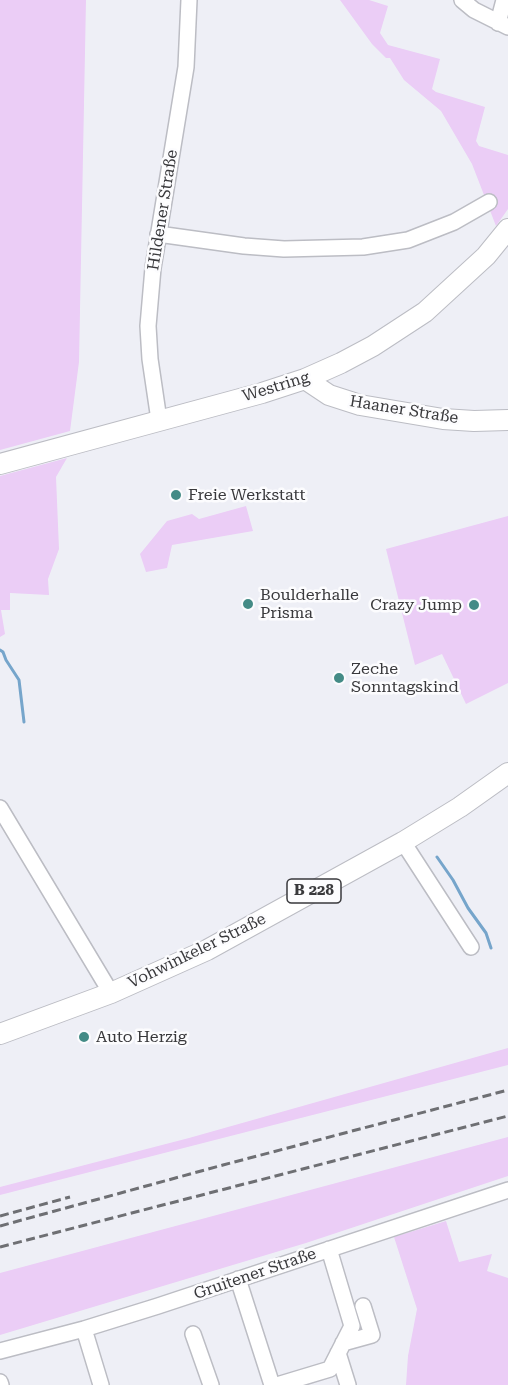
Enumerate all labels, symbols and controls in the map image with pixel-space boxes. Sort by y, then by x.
street label: Hildener Straße [144,148,182,272]
street label: Westring [240,368,312,406]
street label: Haaner Straße [348,392,460,428]
place label: Freie Werkstatt [188,485,306,505]
marker: Freie Werkstatt [169,488,183,502]
place label: Boulderhalle Prisma [260,585,359,623]
place label: Crazy Jump [370,595,462,615]
marker: Boulderhalle Prisma [241,597,255,611]
marker: Crazy Jump [467,598,481,612]
place label: Zeche Sonntagskind [351,659,459,697]
marker: Zeche Sonntagskind [332,671,346,685]
road number: B 228 [287,879,341,903]
street label: Vohwinkeler Straße [125,909,269,993]
place label: Auto Herzig [96,1027,187,1047]
marker: Auto Herzig [77,1030,91,1044]
street label: Gruitener Straße [191,1244,319,1304]

